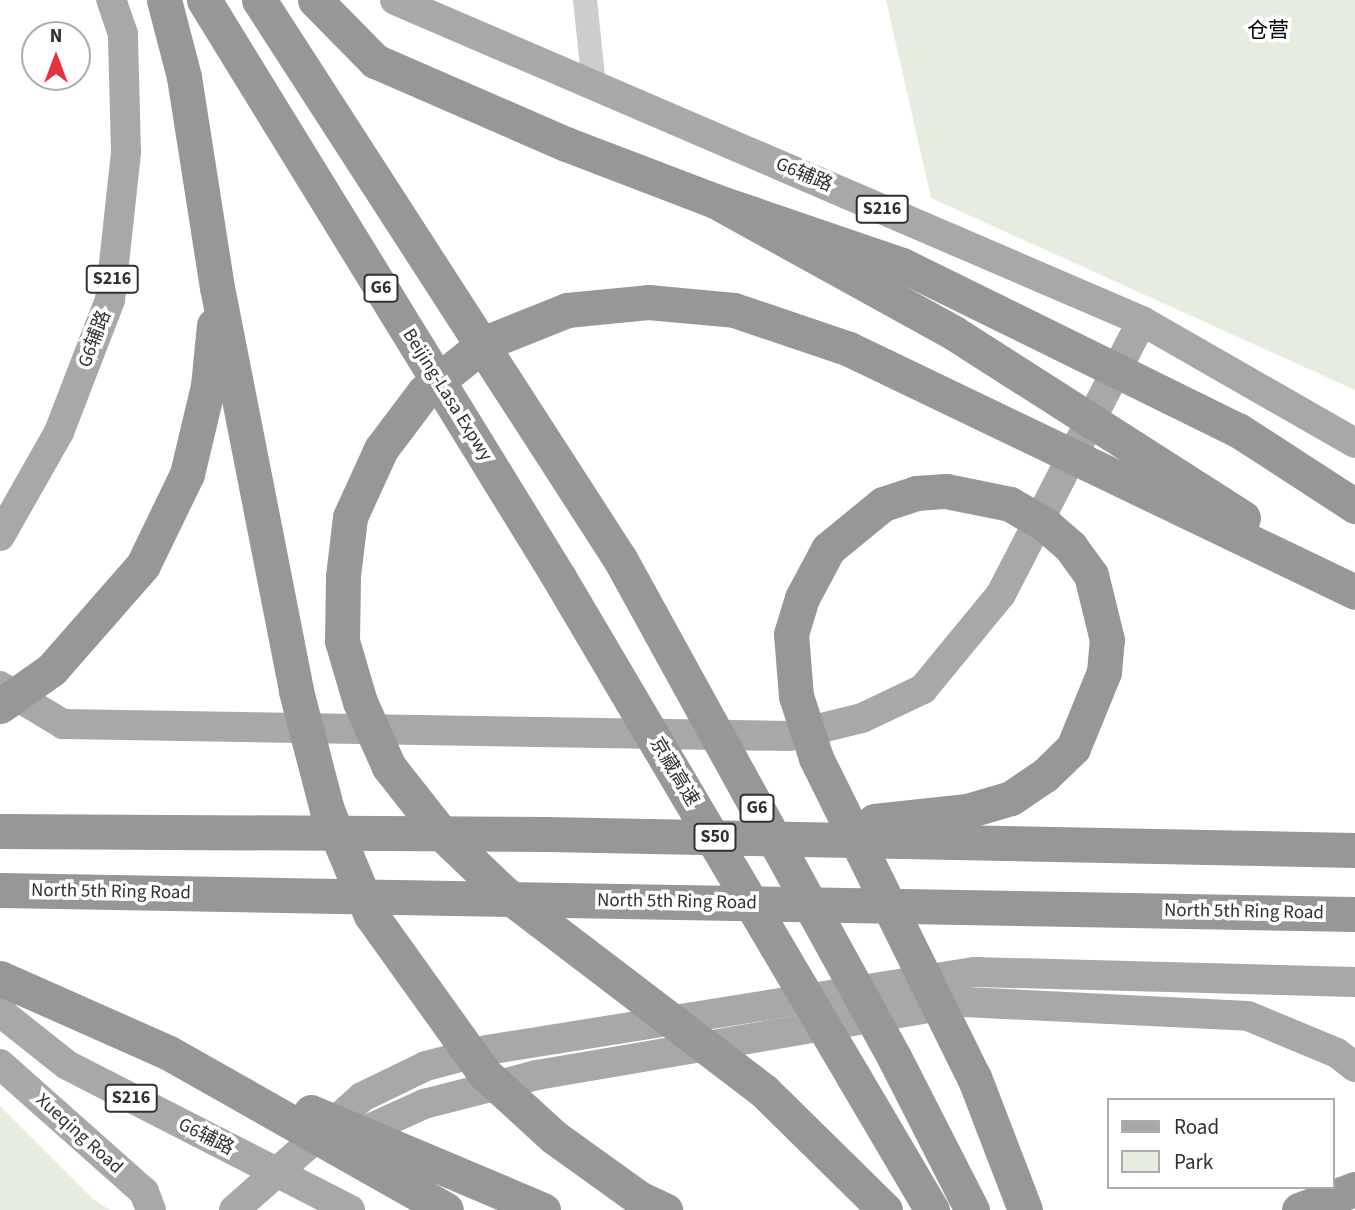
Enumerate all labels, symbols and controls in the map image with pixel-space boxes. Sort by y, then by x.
district label: 仓营 [1247,17,1289,43]
north arrow [21,21,91,91]
text: N [50,23,62,50]
street label: G6辅路 [772,153,836,197]
road number: S216 [854,194,910,224]
road number: S216 [84,264,140,293]
road number: G6 [364,274,398,302]
street label: G6辅路 [74,307,116,371]
street label: Beijing-Lasa Expwy [397,325,497,465]
street label: 京藏高速 [645,734,703,810]
road number: G6 [740,794,774,822]
road number: S50 [692,822,738,852]
street label: North 5th Ring Road [31,879,191,905]
street label: North 5th Ring Road [597,889,757,915]
street label: North 5th Ring Road [1164,899,1324,925]
road number: S216 [103,1084,159,1112]
street label: Xueqing Road [31,1089,127,1179]
legend [1106,1098,1334,1189]
text: Road [1174,1112,1219,1142]
street label: G6辅路 [174,1113,238,1161]
text: Park [1174,1147,1213,1177]

